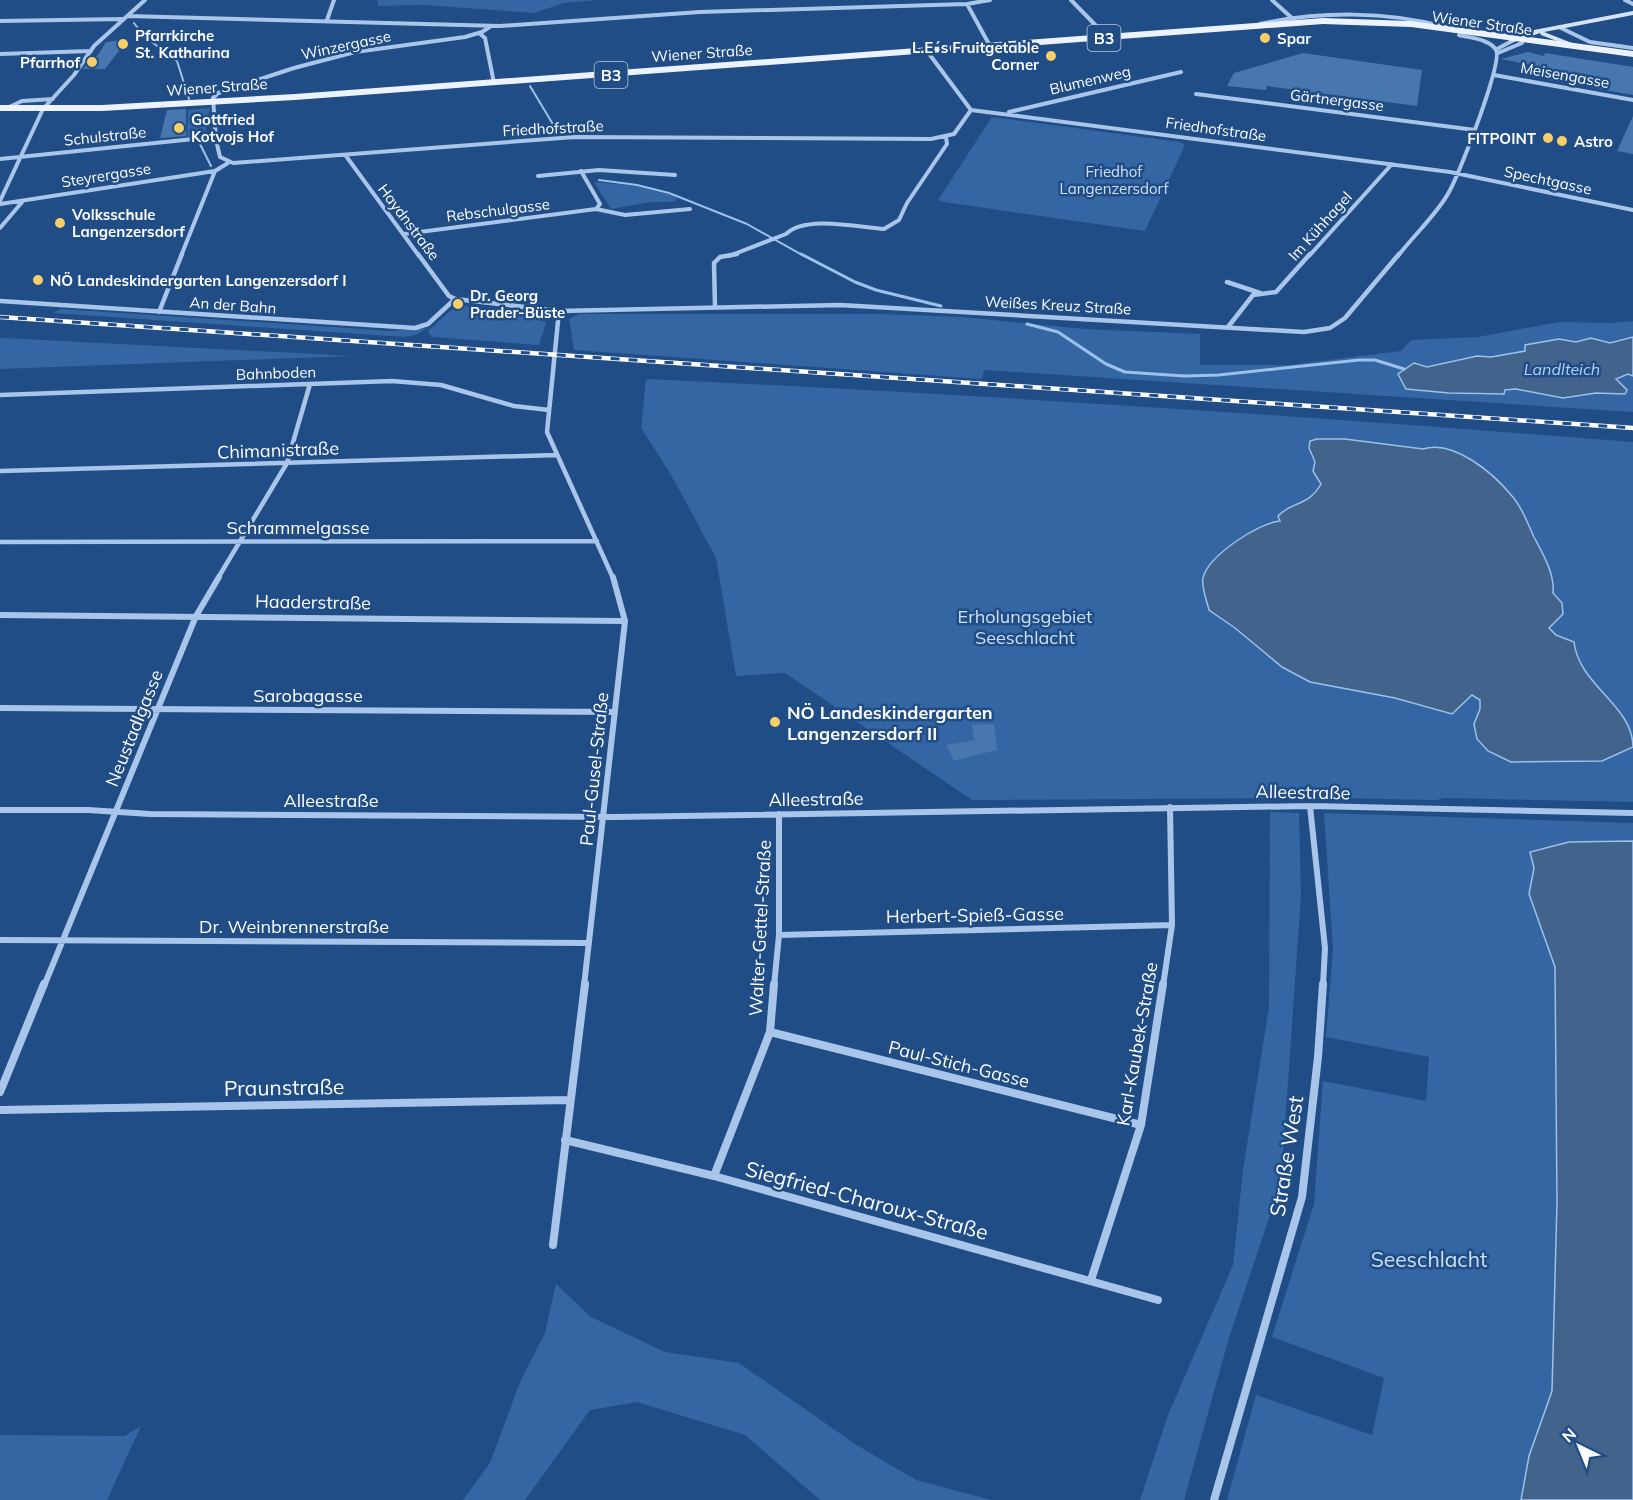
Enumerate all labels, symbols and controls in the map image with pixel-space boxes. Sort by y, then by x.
street label: Wiener Straße [1430,7,1534,39]
road number: B3 [1088,25,1120,51]
place label: Pfarrkirche St. Katharina [135,26,230,62]
street label: Winzergasse [299,26,393,64]
place label: Spar [1277,29,1311,48]
marker: Spar [1258,31,1272,45]
marker: Pfarrkirche St. Katharina [116,37,130,51]
place label: L.E´s Fruitgetable Corner [912,38,1039,74]
street label: Wiener Straße [651,40,753,66]
marker: L.E´s Fruitgetable Corner [1044,49,1058,63]
place label: Pfarrhof [20,53,80,72]
marker: Pfarrhof [85,55,99,69]
street label: Meisengasse [1519,58,1611,92]
street label: Blumenweg [1048,61,1132,99]
road number: B3 [594,62,628,88]
street label: Wiener Straße [166,74,268,100]
street label: Gärtnergasse [1289,85,1385,115]
place label: Gottfried Kotvojs Hof [191,110,274,146]
street label: Friedhofstraße [1164,113,1268,145]
street label: Friedhofstraße [502,116,604,140]
marker: Gottfried Kotvojs Hof [172,121,186,135]
street label: Schulstraße [63,122,147,150]
place label: FITPOINT [1467,129,1537,148]
marker: FITPOINT [1541,131,1555,145]
place label: Astro [1574,132,1613,151]
marker: Astro [1555,134,1569,148]
street label: Steyrergasse [60,159,152,191]
street label: Spechtgasse [1503,161,1593,199]
park label: Friedhof Langenzersdorf [1059,162,1169,198]
street label: Haydnstraße [374,180,444,264]
street label: Im Kühhagel [1284,188,1356,264]
street label: Rebschulgasse [445,194,551,226]
place label: Volksschule Langenzersdorf [71,205,185,241]
marker: Volksschule Langenzersdorf [53,216,67,230]
place label: NÖ Landeskindergarten Langenzersdorf I [50,271,347,290]
marker: NÖ Landeskindergarten Langenzersdorf I [31,273,45,287]
place label: Dr. Georg Prader-Büste [470,286,565,322]
street label: An der Bahn [189,292,277,318]
street label: Weißes Kreuz Straße [984,292,1132,318]
marker: Dr. Georg Prader-Büste [451,297,465,311]
water label: Landlteich [1524,359,1600,379]
street label: Bahnboden [236,362,316,384]
street label: Chimanistraße [217,436,339,464]
street label: Schrammelgasse [227,516,369,539]
street label: Haaderstraße [255,589,371,615]
park label: Erholungsgebiet Seeschlacht [958,605,1092,649]
street label: Neustadlgasse [100,666,168,790]
street label: Sarobagasse [253,684,363,707]
street label: Paul-Gusel-Straße [574,691,614,847]
place label: NÖ Landeskindergarten Langenzersdorf II [787,701,993,745]
marker: NÖ Landeskindergarten Langenzersdorf II [768,715,782,729]
street label: Alleestraße [1255,780,1351,804]
street label: Alleestraße [768,787,864,811]
street label: Alleestraße [284,789,378,812]
street label: Walter-Gettel-Straße [744,839,776,1017]
street label: Herbert-Spieß-Gasse [886,902,1064,928]
street label: Dr. Weinbrennerstraße [199,915,389,938]
street label: Karl-Kaubek-Straße [1111,960,1163,1128]
street label: Paul-Stich-Gasse [886,1035,1032,1093]
street label: Praunstraße [224,1073,344,1101]
street label: Straße West [1264,1094,1308,1218]
street label: Siegfried-Charoux-Straße [743,1155,991,1245]
park label: Seeschlacht [1371,1246,1487,1272]
north arrow [1549,1416,1609,1476]
text: N [1558,1424,1580,1446]

